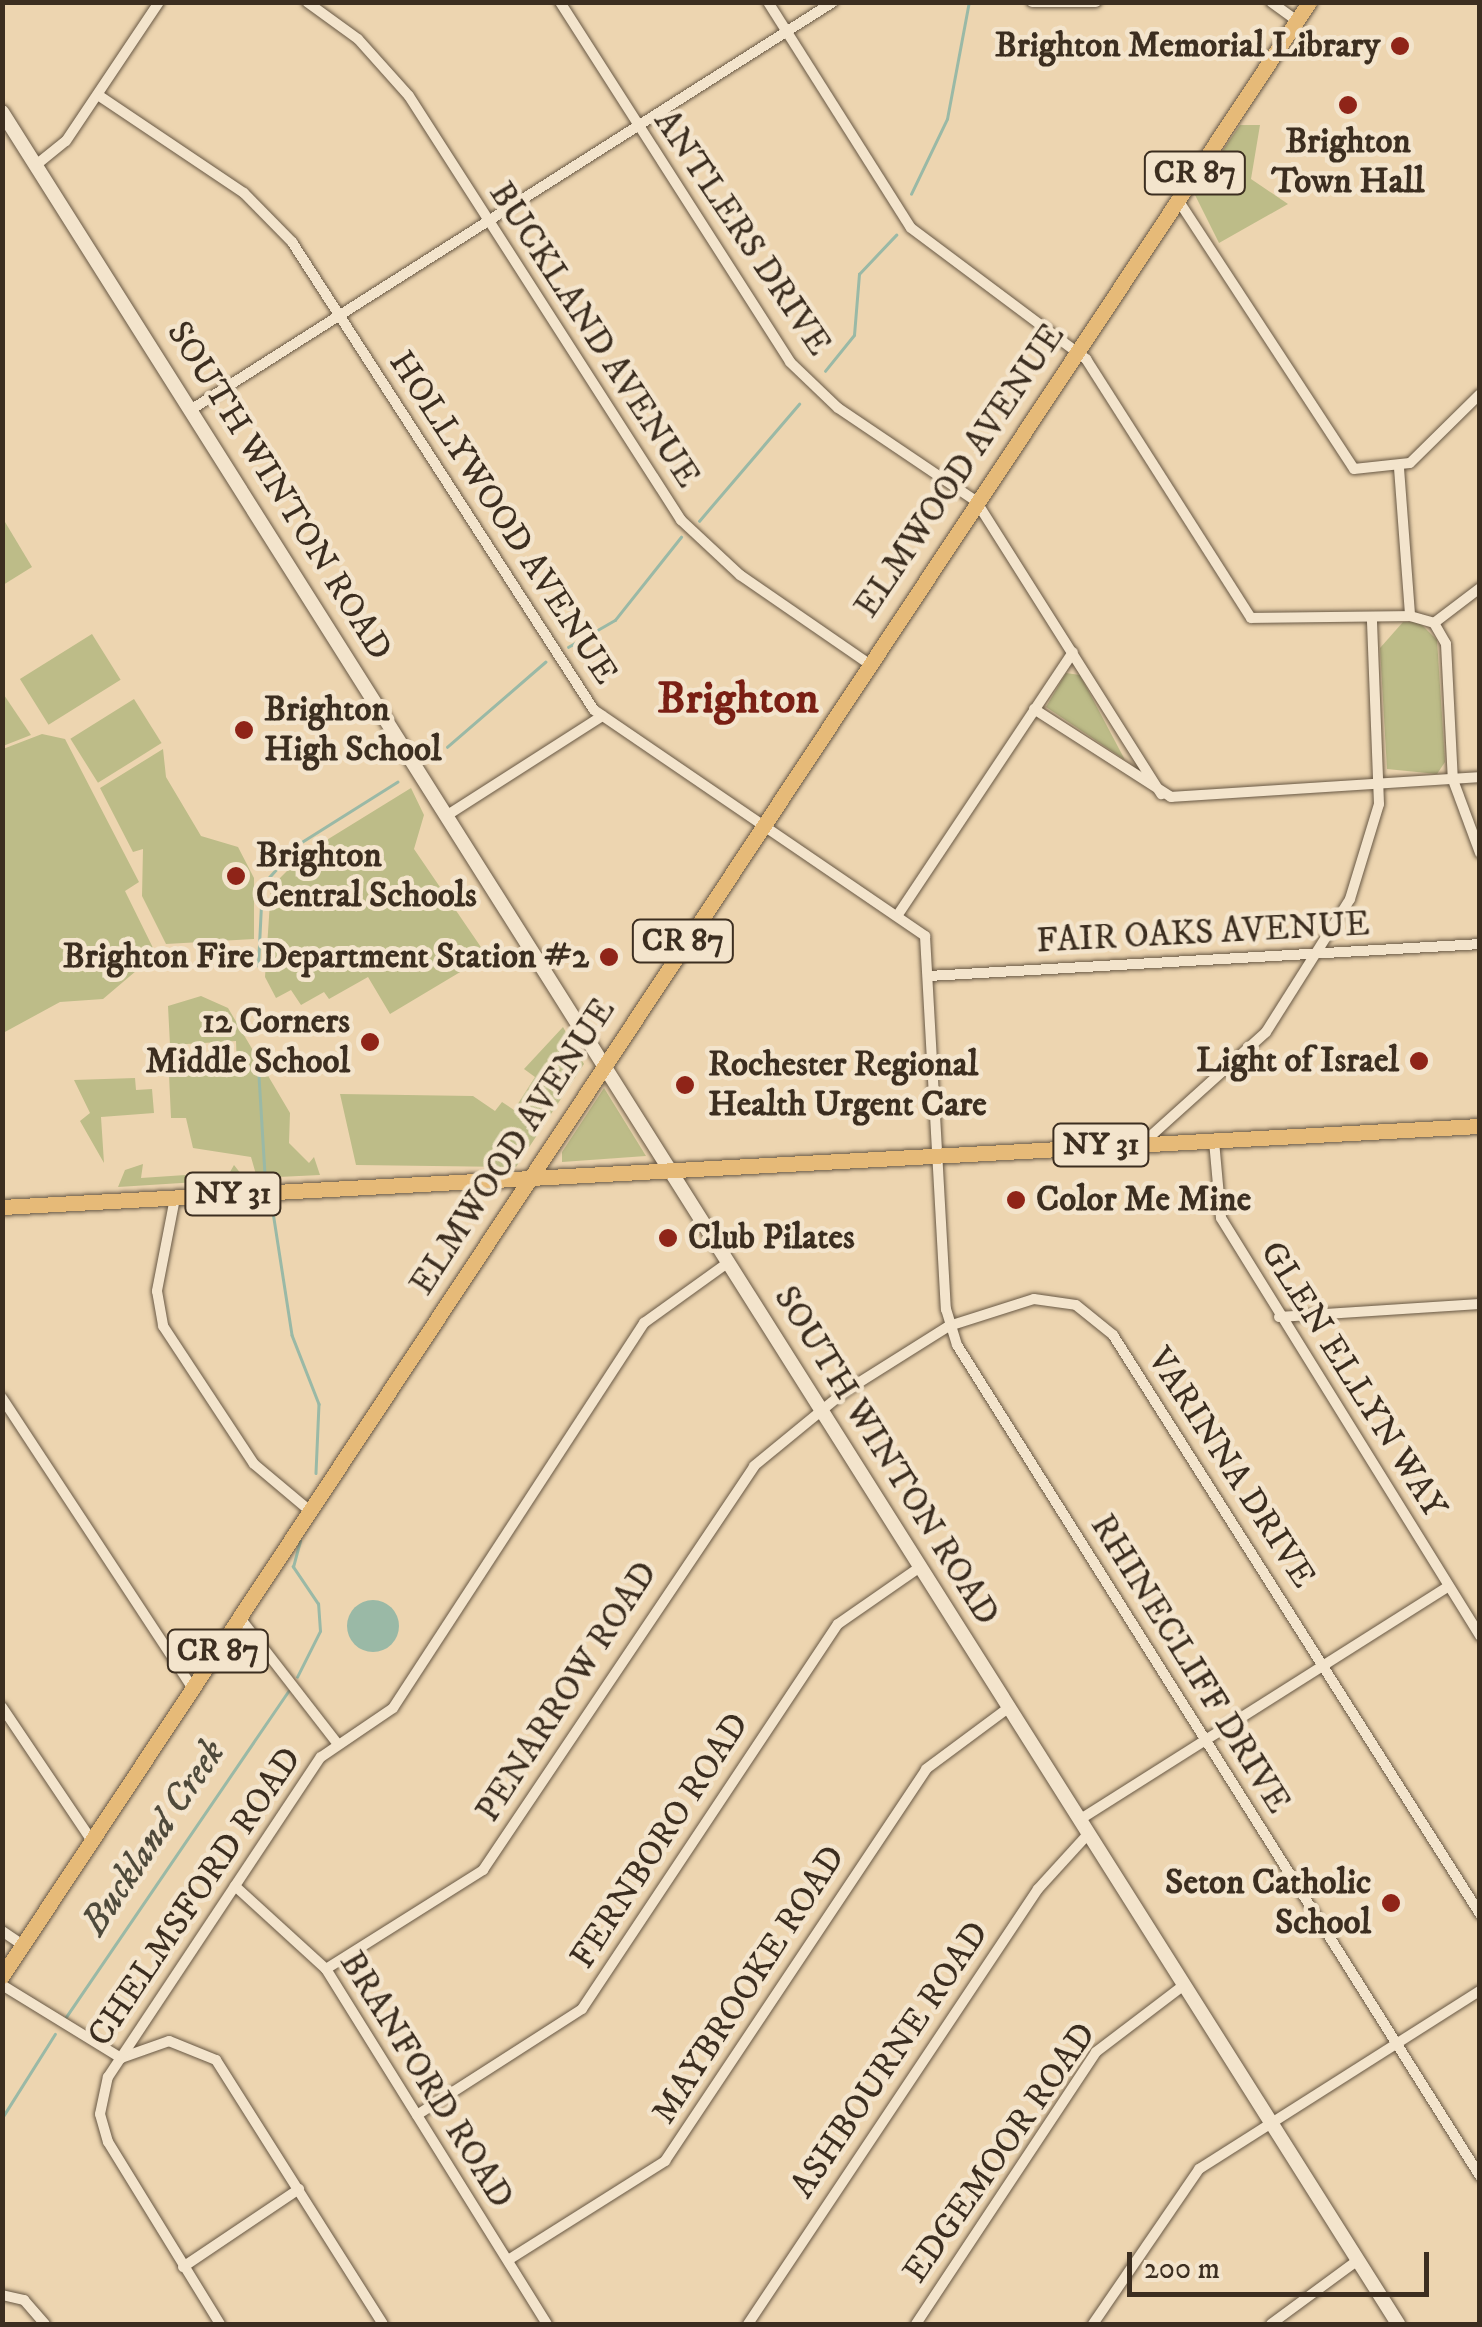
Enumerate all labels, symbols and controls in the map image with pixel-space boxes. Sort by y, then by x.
place label: Brighton Memorial Library [995,25,1380,67]
marker: Brighton Memorial Library [1389,35,1411,57]
marker: Brighton Town Hall [1337,94,1359,116]
street label: ANTLERS DRIVE [644,102,840,364]
place label: Brighton Town Hall [1271,121,1425,203]
road number: CR 87 [1142,146,1248,200]
street label: BUCKLAND AVENUE [479,174,709,496]
street label: SOUTH WINTON ROAD [157,314,401,668]
street label: ELMWOOD AVENUE [846,316,1074,626]
street label: HOLLYWOOD AVENUE [380,344,626,692]
district label: Brighton [657,673,819,727]
place label: Brighton High School [264,689,441,771]
marker: Brighton High School [233,719,255,741]
place label: Brighton Central Schools [256,835,477,917]
marker: Brighton Central Schools [225,865,247,887]
street label: FAIR OAKS AVENUE [1035,903,1371,963]
road number: CR 87 [630,914,736,968]
place label: Brighton Fire Department Station #2 [63,936,589,978]
marker: Brighton Fire Department Station #2 [598,946,620,968]
street label: ELMWOOD AVENUE [401,991,625,1303]
place label: 12 Corners Middle School [146,1001,350,1083]
marker: 12 Corners Middle School [359,1031,381,1053]
place label: Light of Israel [1196,1040,1399,1082]
place label: Rochester Regional Health Urgent Care [708,1044,987,1126]
marker: Light of Israel [1408,1050,1430,1072]
marker: Rochester Regional Health Urgent Care [672,1072,698,1098]
road number: NY 31 [1051,1118,1151,1172]
road number: NY 31 [183,1167,283,1221]
place label: Color Me Mine [1036,1179,1251,1221]
marker: Color Me Mine [1005,1189,1027,1211]
place label: Club Pilates [688,1217,855,1259]
marker: Club Pilates [657,1227,679,1249]
street label: GLEN ELLYN WAY [1251,1234,1455,1526]
street label: SOUTH WINTON ROAD [764,1279,1008,1633]
street label: VARINNA DRIVE [1138,1340,1324,1596]
street label: RHINECLIFF DRIVE [1081,1507,1299,1821]
street label: PENARROW ROAD [467,1554,667,1830]
road number: CR 87 [166,1624,270,1678]
street label: FERNBORO ROAD [562,1705,758,1977]
water label: Buckland Creek [72,1732,236,1944]
street label: CHELMSFORD ROAD [79,1739,311,2055]
street label: MAYBROOKE ROAD [643,1838,855,2132]
place label: Seton Catholic School [1165,1862,1371,1944]
marker: Seton Catholic School [1380,1892,1402,1914]
street label: ASHBOURNE ROAD [782,1914,998,2206]
street label: BRANFORD ROAD [330,1944,522,2216]
street label: EDGEMOOR ROAD [895,2015,1105,2291]
scale bar [1132,2232,1434,2294]
text: 200 m [1144,2251,1220,2288]

